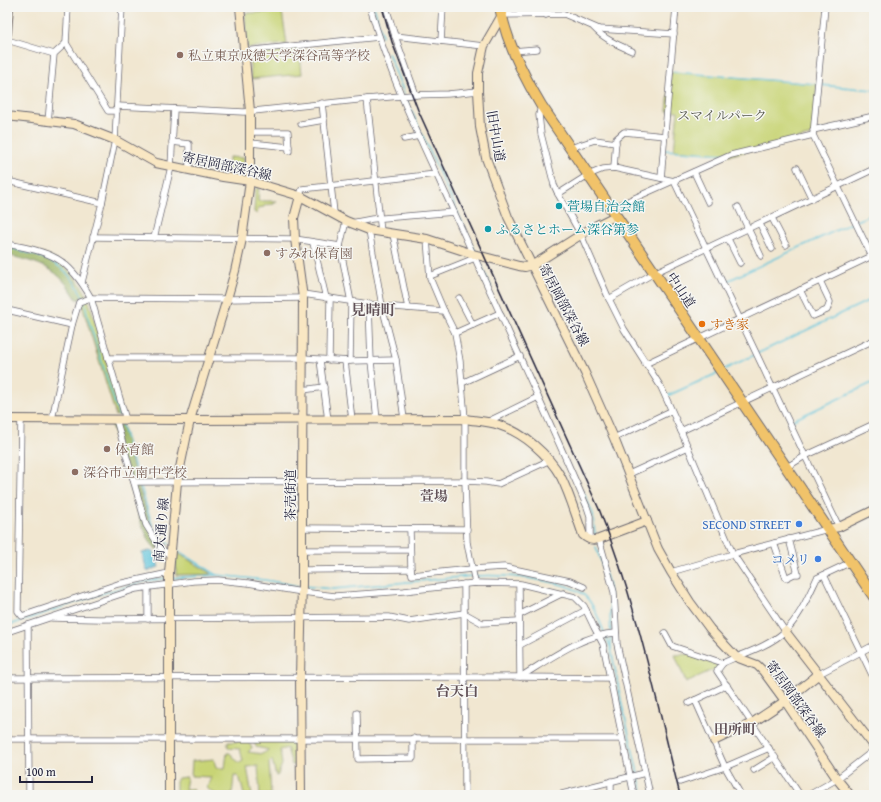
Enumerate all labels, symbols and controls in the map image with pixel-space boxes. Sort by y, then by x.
place label: 私立東京成徳大学深谷高等学校 [188,46,370,65]
marker: 私立東京成徳大学深谷高等学校 [175,50,185,60]
park label: スマイルパーク [677,106,767,125]
street label: 旧中山道 [482,109,510,163]
street label: 寄居岡部深谷線 [181,147,273,185]
place label: 萱場自治会館 [567,197,645,216]
marker: 萱場自治会館 [554,201,564,211]
place label: ふるさとホーム深谷第参 [496,220,639,239]
marker: ふるさとホーム深谷第参 [483,224,493,234]
place label: すみれ保育園 [275,244,353,263]
marker: すみれ保育園 [262,248,272,258]
street label: 寄居岡部深谷線 [534,260,594,350]
street label: 中山道 [662,269,700,311]
district label: 見晴町 [350,299,396,320]
place label: すき家 [710,315,749,334]
marker: すき家 [697,319,707,329]
place label: 体育館 [115,440,154,459]
marker: 体育館 [102,444,112,454]
place label: 深谷市立南中学校 [83,463,187,482]
marker: 深谷市立南中学校 [70,467,80,477]
street label: 茶売街道 [281,469,300,521]
district label: 萱場 [420,486,448,506]
street label: 南大通り線 [149,497,173,563]
place label: SECOND STREET [702,515,792,534]
marker: SECOND STREET [794,519,804,529]
place label: コメリ [771,550,810,569]
marker: コメリ [813,554,823,564]
street label: 寄居岡部深谷線 [762,657,830,741]
district label: 台天白 [436,681,478,701]
district label: 田所町 [714,719,757,739]
scale bar [20,758,92,784]
text: 100 m [26,763,56,780]

